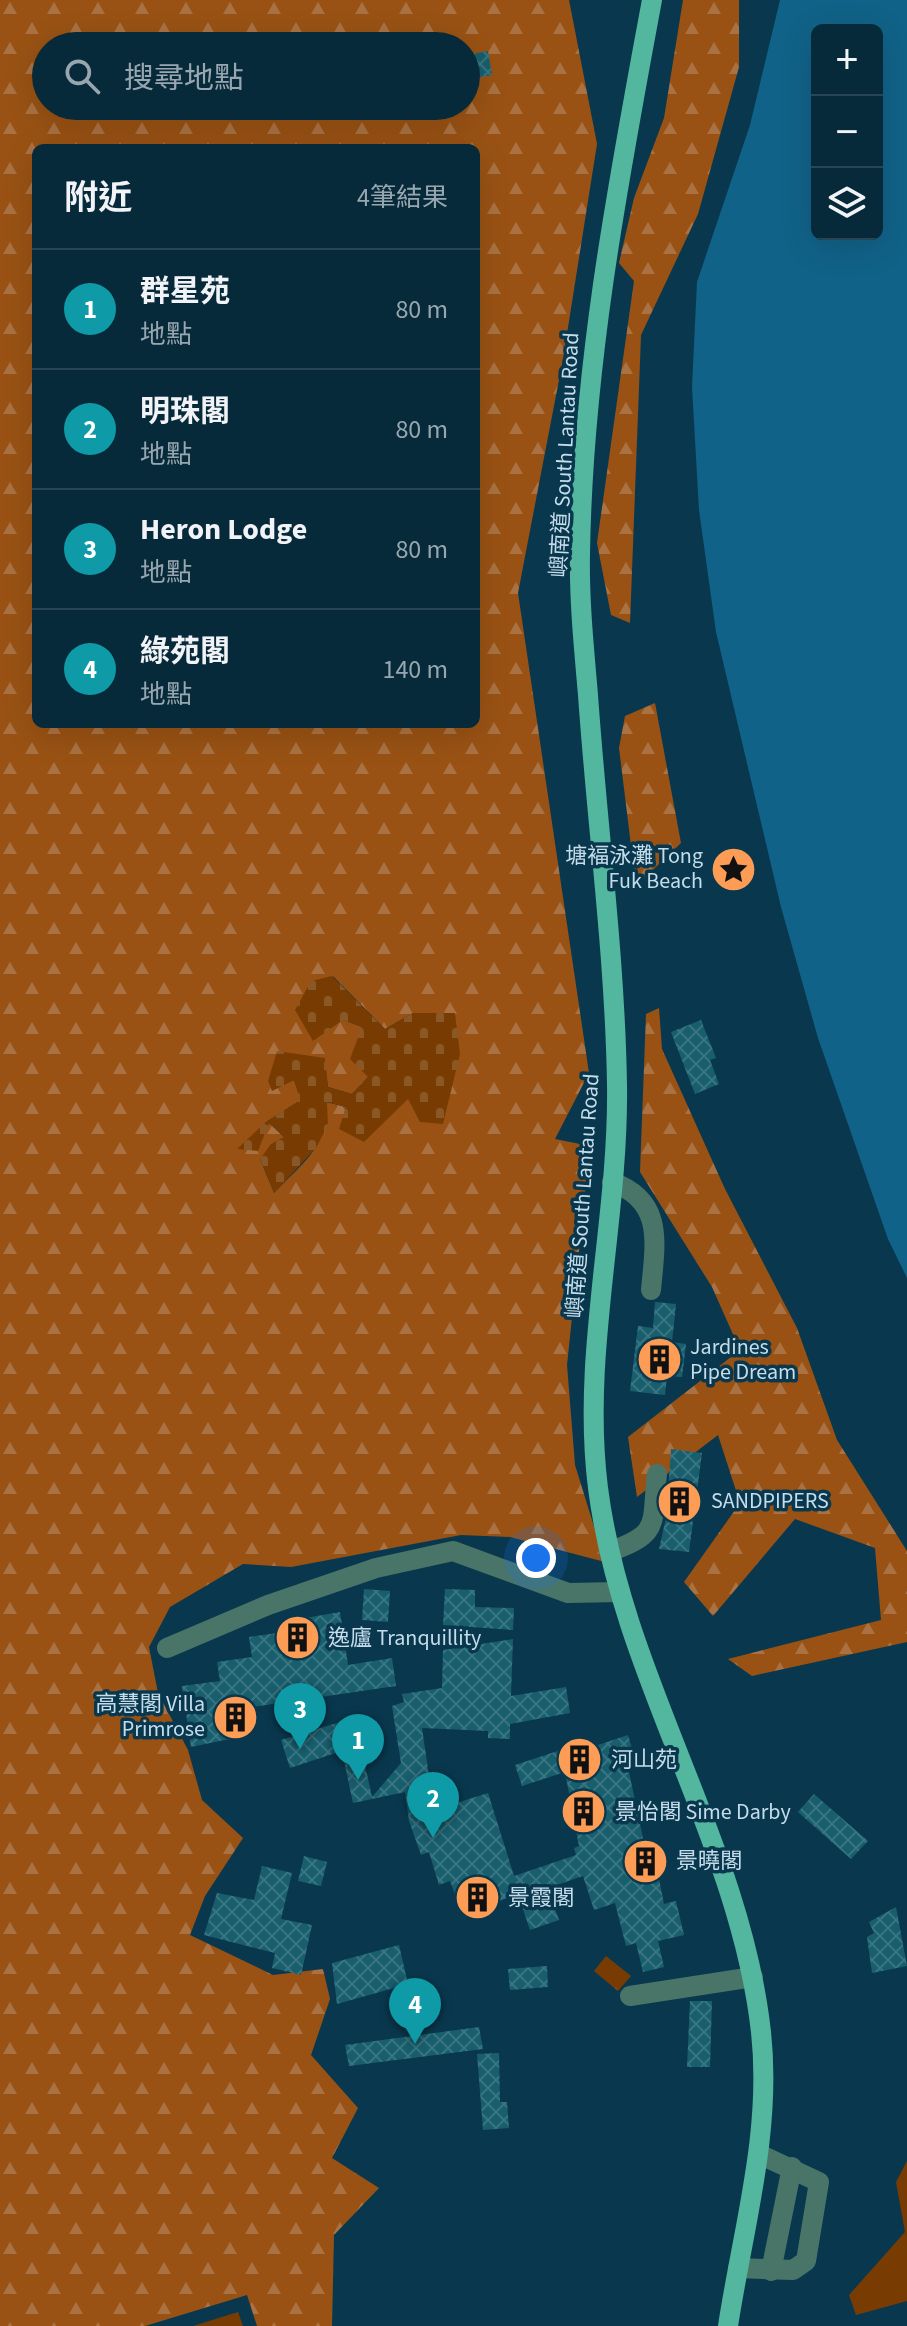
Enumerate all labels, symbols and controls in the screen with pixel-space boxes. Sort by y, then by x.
map controls [811,24,883,240]
button: + [811,24,883,96]
search box [32,32,480,120]
icon: search [60,54,104,98]
text: 搜尋地點 [124,57,244,100]
button: − [811,96,883,168]
button: layers [811,168,883,240]
text: 附近 [64,174,132,223]
text: 4筆結果 [357,179,448,216]
text: 群星苑 [140,270,230,313]
text: 1 [83,291,97,328]
text: 80 m [395,291,448,328]
text: 地點 [140,316,192,353]
street label: 嶼南道 South Lantau Road [543,332,587,578]
text: 明珠閣 [140,390,230,433]
text: 2 [83,411,97,448]
text: 80 m [395,411,448,448]
text: 地點 [140,436,192,473]
text: Heron Lodge [140,508,307,551]
text: 3 [83,531,97,568]
text: 80 m [395,531,448,568]
text: 地點 [140,554,192,591]
text: 綠苑閣 [140,630,230,673]
text: 4 [83,651,97,688]
text: 140 m [382,651,448,688]
text: 地點 [140,676,192,713]
place label: 塘褔泳灘 Tong Fuk Beach [565,840,703,897]
place icon: 塘褔泳灘 Tong Fuk Beach [710,845,758,893]
street label: 嶼南道 South Lantau Road [558,1073,608,1319]
place label: Jardines Pipe Dream [690,1331,796,1388]
building icon: Jardines Pipe Dream [635,1336,683,1384]
building icon: SANDPIPERS [656,1477,704,1525]
place label: SANDPIPERS [711,1485,829,1517]
your location [516,1538,556,1578]
building icon: 逸廬 Tranquillity [273,1614,321,1662]
place label: 逸廬 Tranquillity [328,1622,482,1654]
pin: 3 [274,1683,326,1749]
place label: 高慧閣 Villa Primrose [96,1688,205,1745]
building icon: 高慧閣 Villa Primrose [212,1693,260,1741]
pin: 1 [332,1714,384,1780]
building icon: 河山苑 [556,1736,604,1784]
place label: 河山苑 [611,1744,677,1776]
pin: 2 [407,1772,459,1838]
building icon: 景怡閣 Sime Darby [560,1788,608,1836]
place label: 景怡閣 Sime Darby [615,1796,791,1828]
building icon: 景曉閣 [621,1837,669,1885]
place label: 景曉閣 [676,1845,742,1877]
building icon: 景霞閣 [453,1874,501,1922]
place label: 景霞閣 [508,1882,574,1914]
pin: 4 [389,1978,441,2044]

